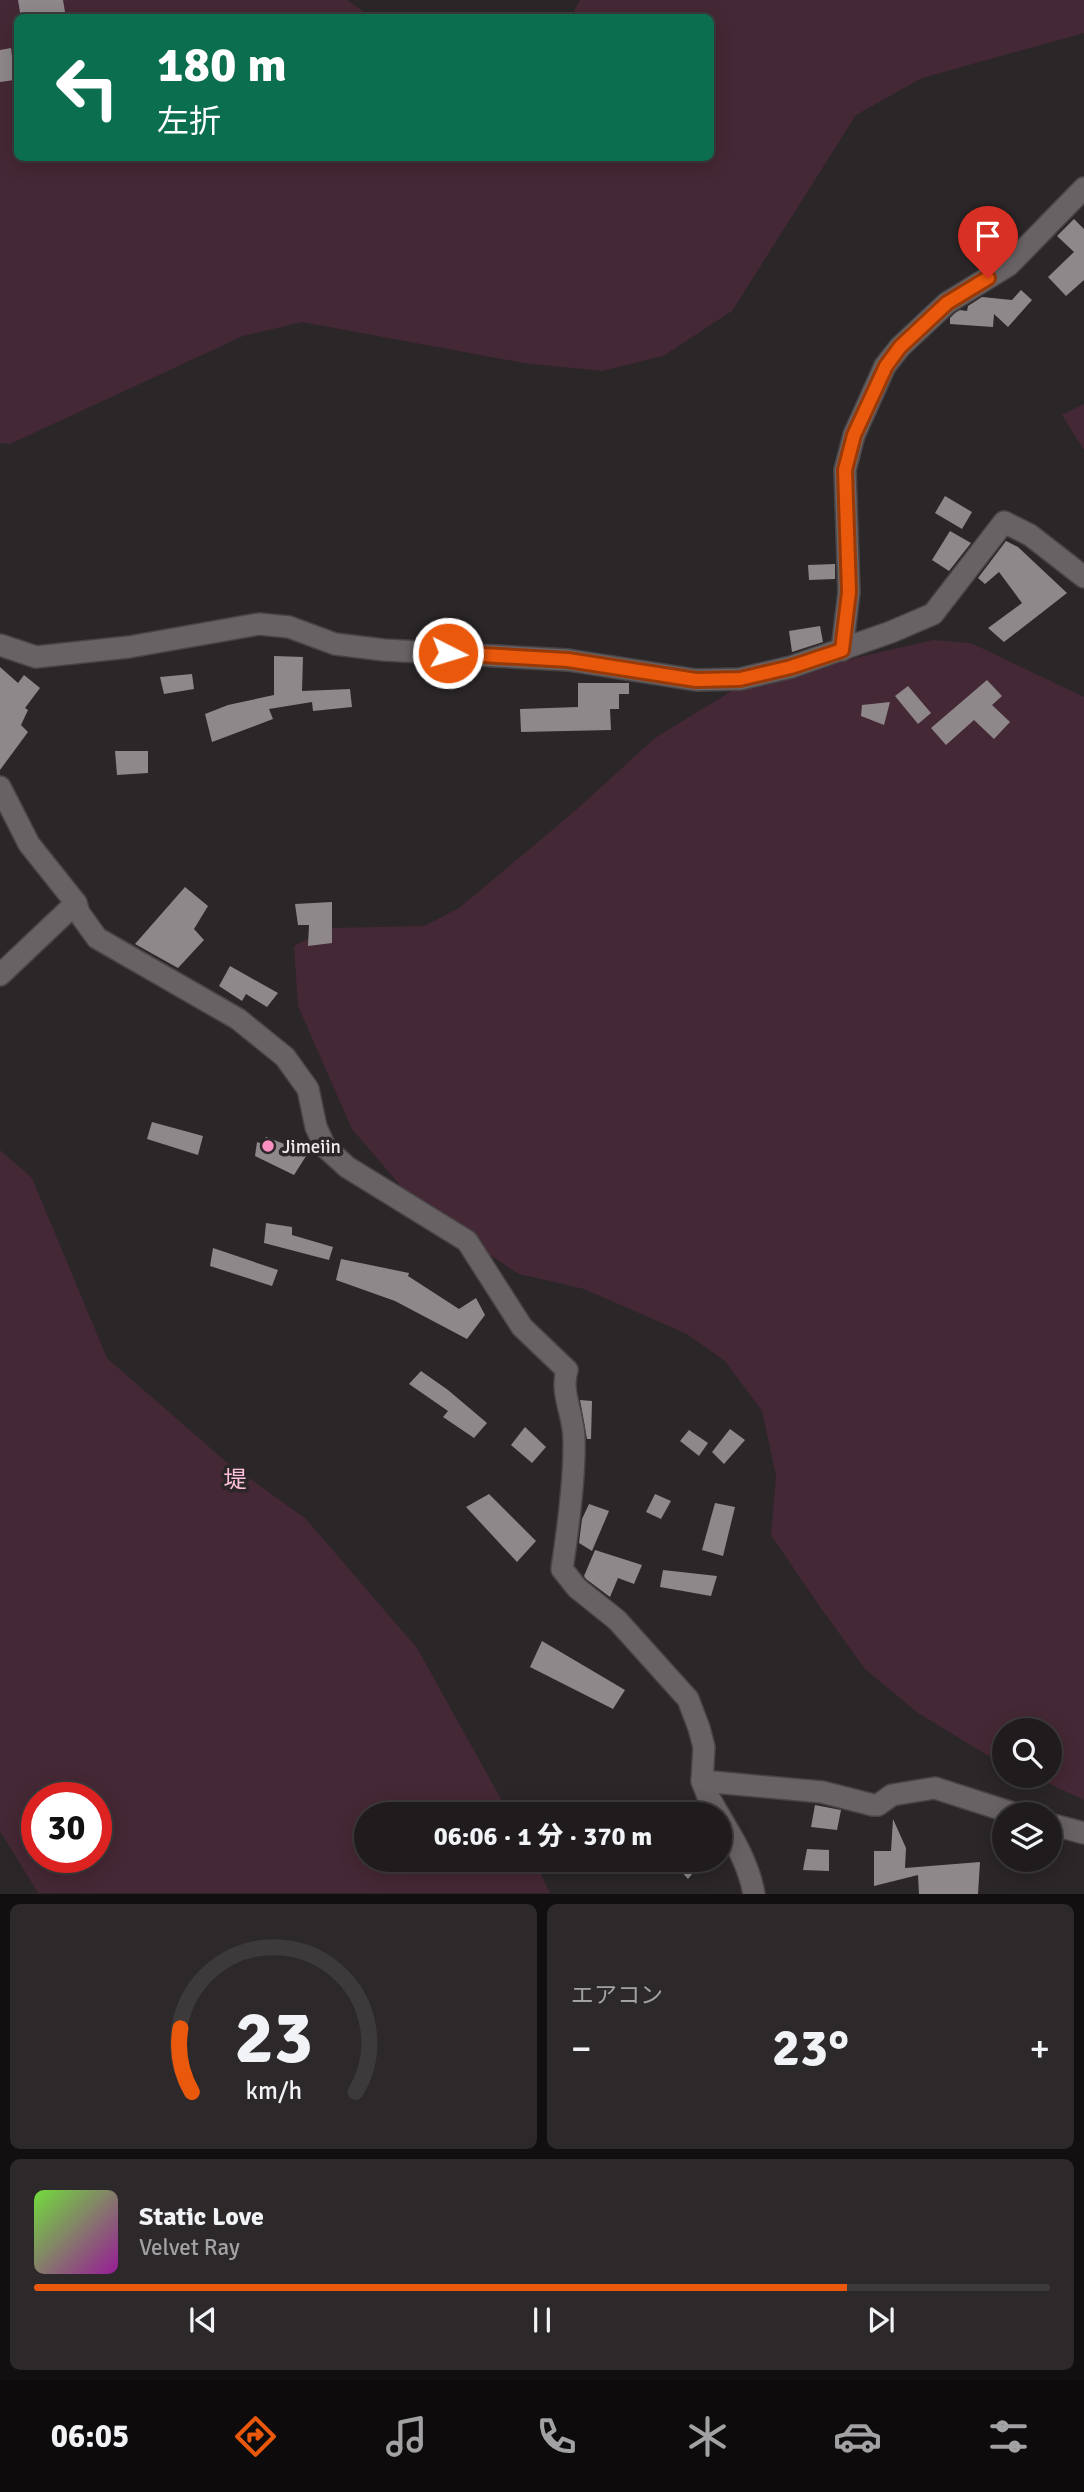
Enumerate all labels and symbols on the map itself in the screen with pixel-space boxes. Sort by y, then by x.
pin [958,206,1018,278]
position arrow [411,616,485,690]
place label: Jimeiin [282,1135,341,1159]
marker: Jimeiin [260,1138,276,1154]
district label: 堤 [224,1465,247,1494]
speed limit sign: 30 [21,1782,112,1873]

